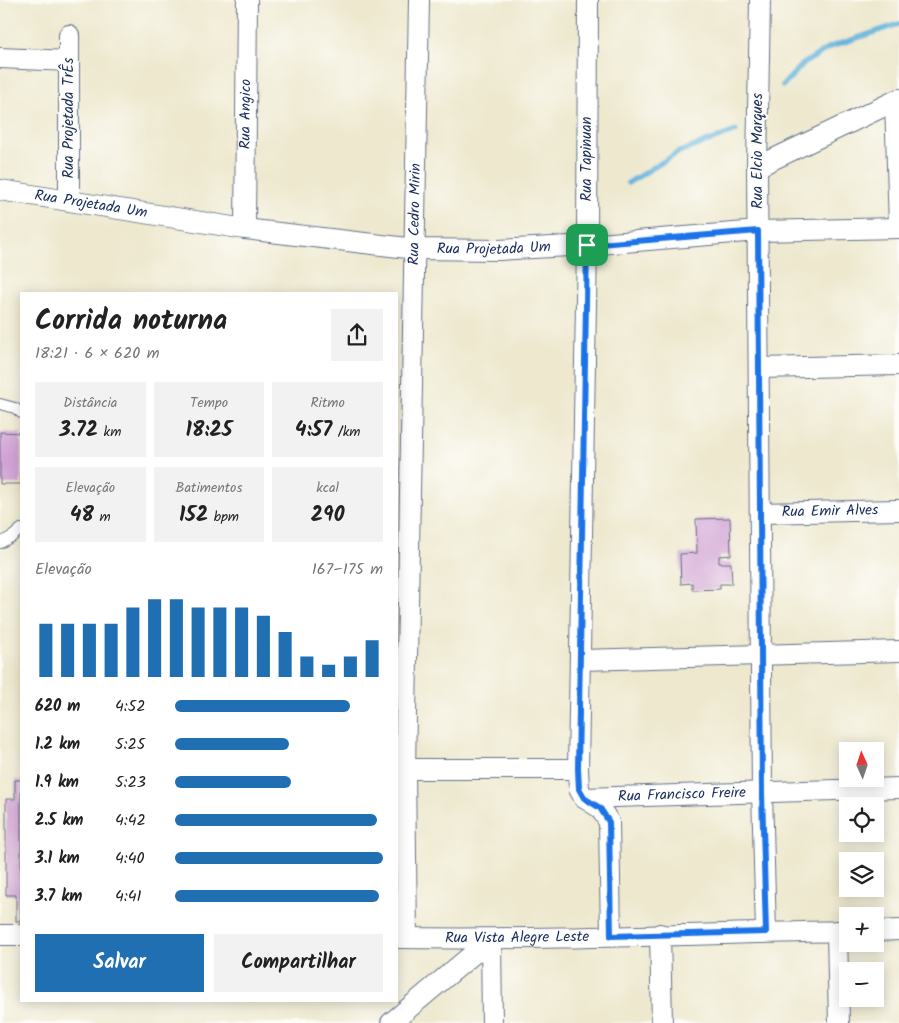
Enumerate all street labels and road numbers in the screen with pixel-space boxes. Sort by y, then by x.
street label: Rua Projetada TrÊs [57,57,81,179]
street label: Rua Angico [234,79,258,149]
street label: Rua Elcio Marques [746,92,770,209]
street label: Rua Tapinuan [575,116,599,202]
street label: Rua Cedro Mirin [402,163,428,265]
street label: Rua Projetada Um [33,184,149,225]
street label: Rua Projetada Um [437,235,551,262]
street label: Rua Emir Alves [781,498,879,525]
street label: Rua Francisco Freire [618,781,747,809]
street label: Rua Vista Alegre Leste [445,925,590,950]

